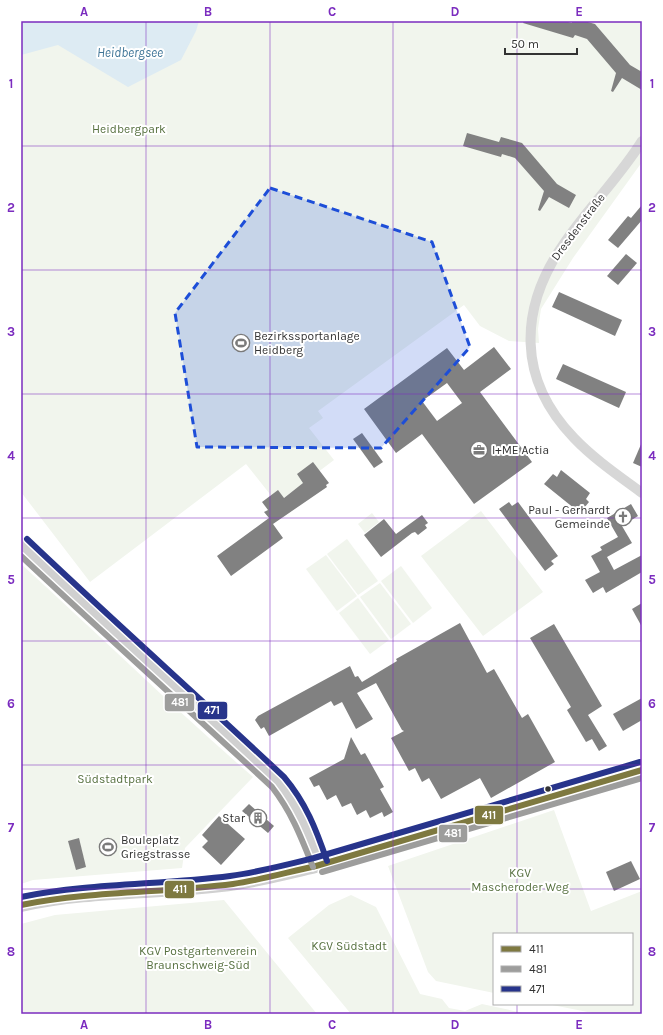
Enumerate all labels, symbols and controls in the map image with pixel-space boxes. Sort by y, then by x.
text: A [80,4,88,19]
text: B [204,4,212,19]
text: C [328,4,336,19]
text: D [451,4,460,19]
text: E [575,4,583,19]
scale bar [505,30,577,56]
text: 50 m [511,37,539,51]
water label: Heidbergsee [97,45,163,60]
text: 1 [9,76,13,91]
text: 1 [650,76,654,91]
park label: Heidbergpark [92,122,166,136]
street label: Dresdenstraße [548,191,608,263]
text: 2 [7,200,15,215]
text: 2 [648,200,656,215]
text: 3 [7,324,15,339]
text: 3 [648,324,656,339]
place label: Bezirkssportanlage Heidberg [254,329,360,357]
sports icon: Bezirkssportanlage Heidberg [231,333,251,353]
office icon: I+ME Actia [469,440,489,460]
place label: I+ME Actia [492,443,549,457]
text: 4 [7,448,15,463]
text: 4 [648,448,656,463]
place label: Paul - Gerhardt Gemeinde [528,503,610,531]
church icon: Paul - Gerhardt Gemeinde [613,507,633,527]
text: 5 [7,572,15,587]
text: 5 [648,572,656,587]
line badge: 481 [164,693,195,712]
text: 6 [7,696,15,711]
text: 481 [171,696,189,709]
text: 6 [648,696,656,711]
line badge: 471 [197,701,228,720]
text: 471 [204,704,220,717]
park label: Südstadtpark [77,772,153,786]
unlabelled marker [543,784,553,794]
line badge: 411 [474,805,504,825]
building icon: Star [248,808,268,828]
text: 411 [482,809,496,822]
place label: Star [222,811,246,825]
text: 7 [8,820,15,835]
text: 7 [649,820,656,835]
line badge: 481 [438,824,468,843]
text: 481 [444,827,462,840]
place label: Bouleplatz Griegstrasse [121,833,190,861]
sports icon: Bouleplatz Griegstrasse [98,837,118,857]
park label: KGV Mascheroder Weg [471,866,569,894]
line badge: 411 [164,880,195,899]
text: 411 [173,883,187,896]
legend [493,933,633,1005]
park label: KGV Südstadt [311,939,387,953]
text: 411 [529,942,544,956]
text: 8 [7,944,15,959]
park label: KGV Postgartenverein Braunschweig-Süd [139,944,257,972]
text: 8 [648,944,656,959]
text: 481 [529,962,547,976]
text: 471 [529,982,545,996]
text: A [80,1017,88,1032]
text: B [204,1017,212,1032]
text: C [328,1017,336,1032]
text: D [451,1017,460,1032]
text: E [575,1017,583,1032]

